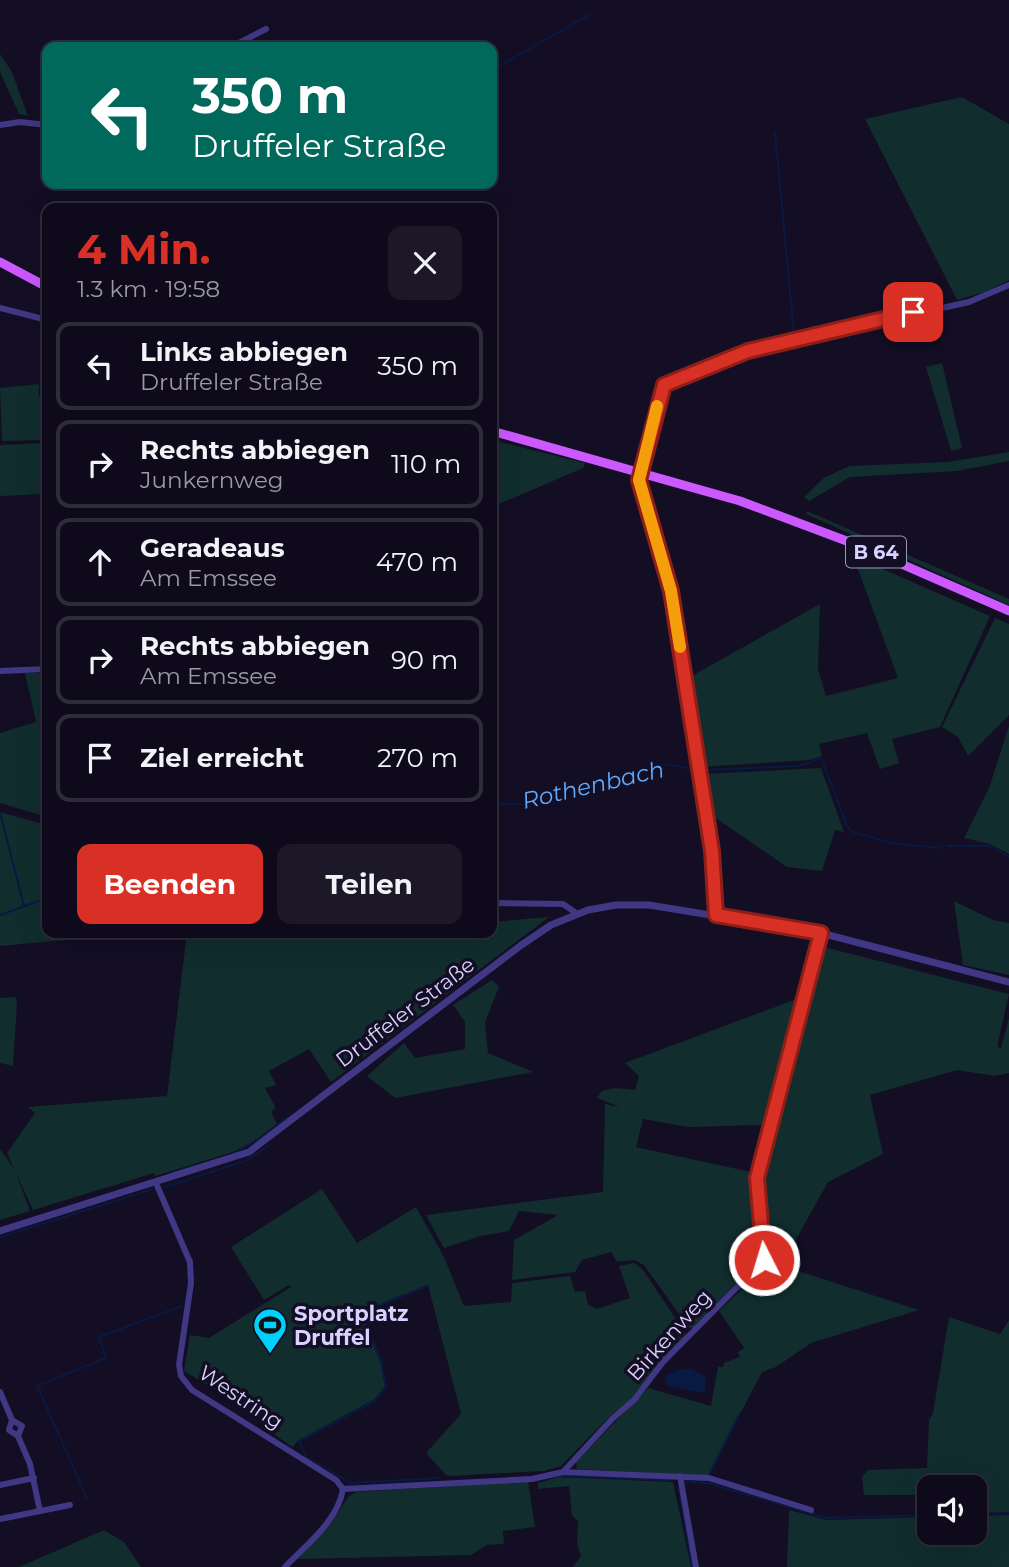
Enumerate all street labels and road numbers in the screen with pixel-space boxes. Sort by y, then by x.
road number: B 64 [846,537,906,568]
street label: Druffeler Straße [331,952,479,1072]
street label: Birkenweg [622,1284,716,1386]
street label: Westring [194,1360,288,1434]

